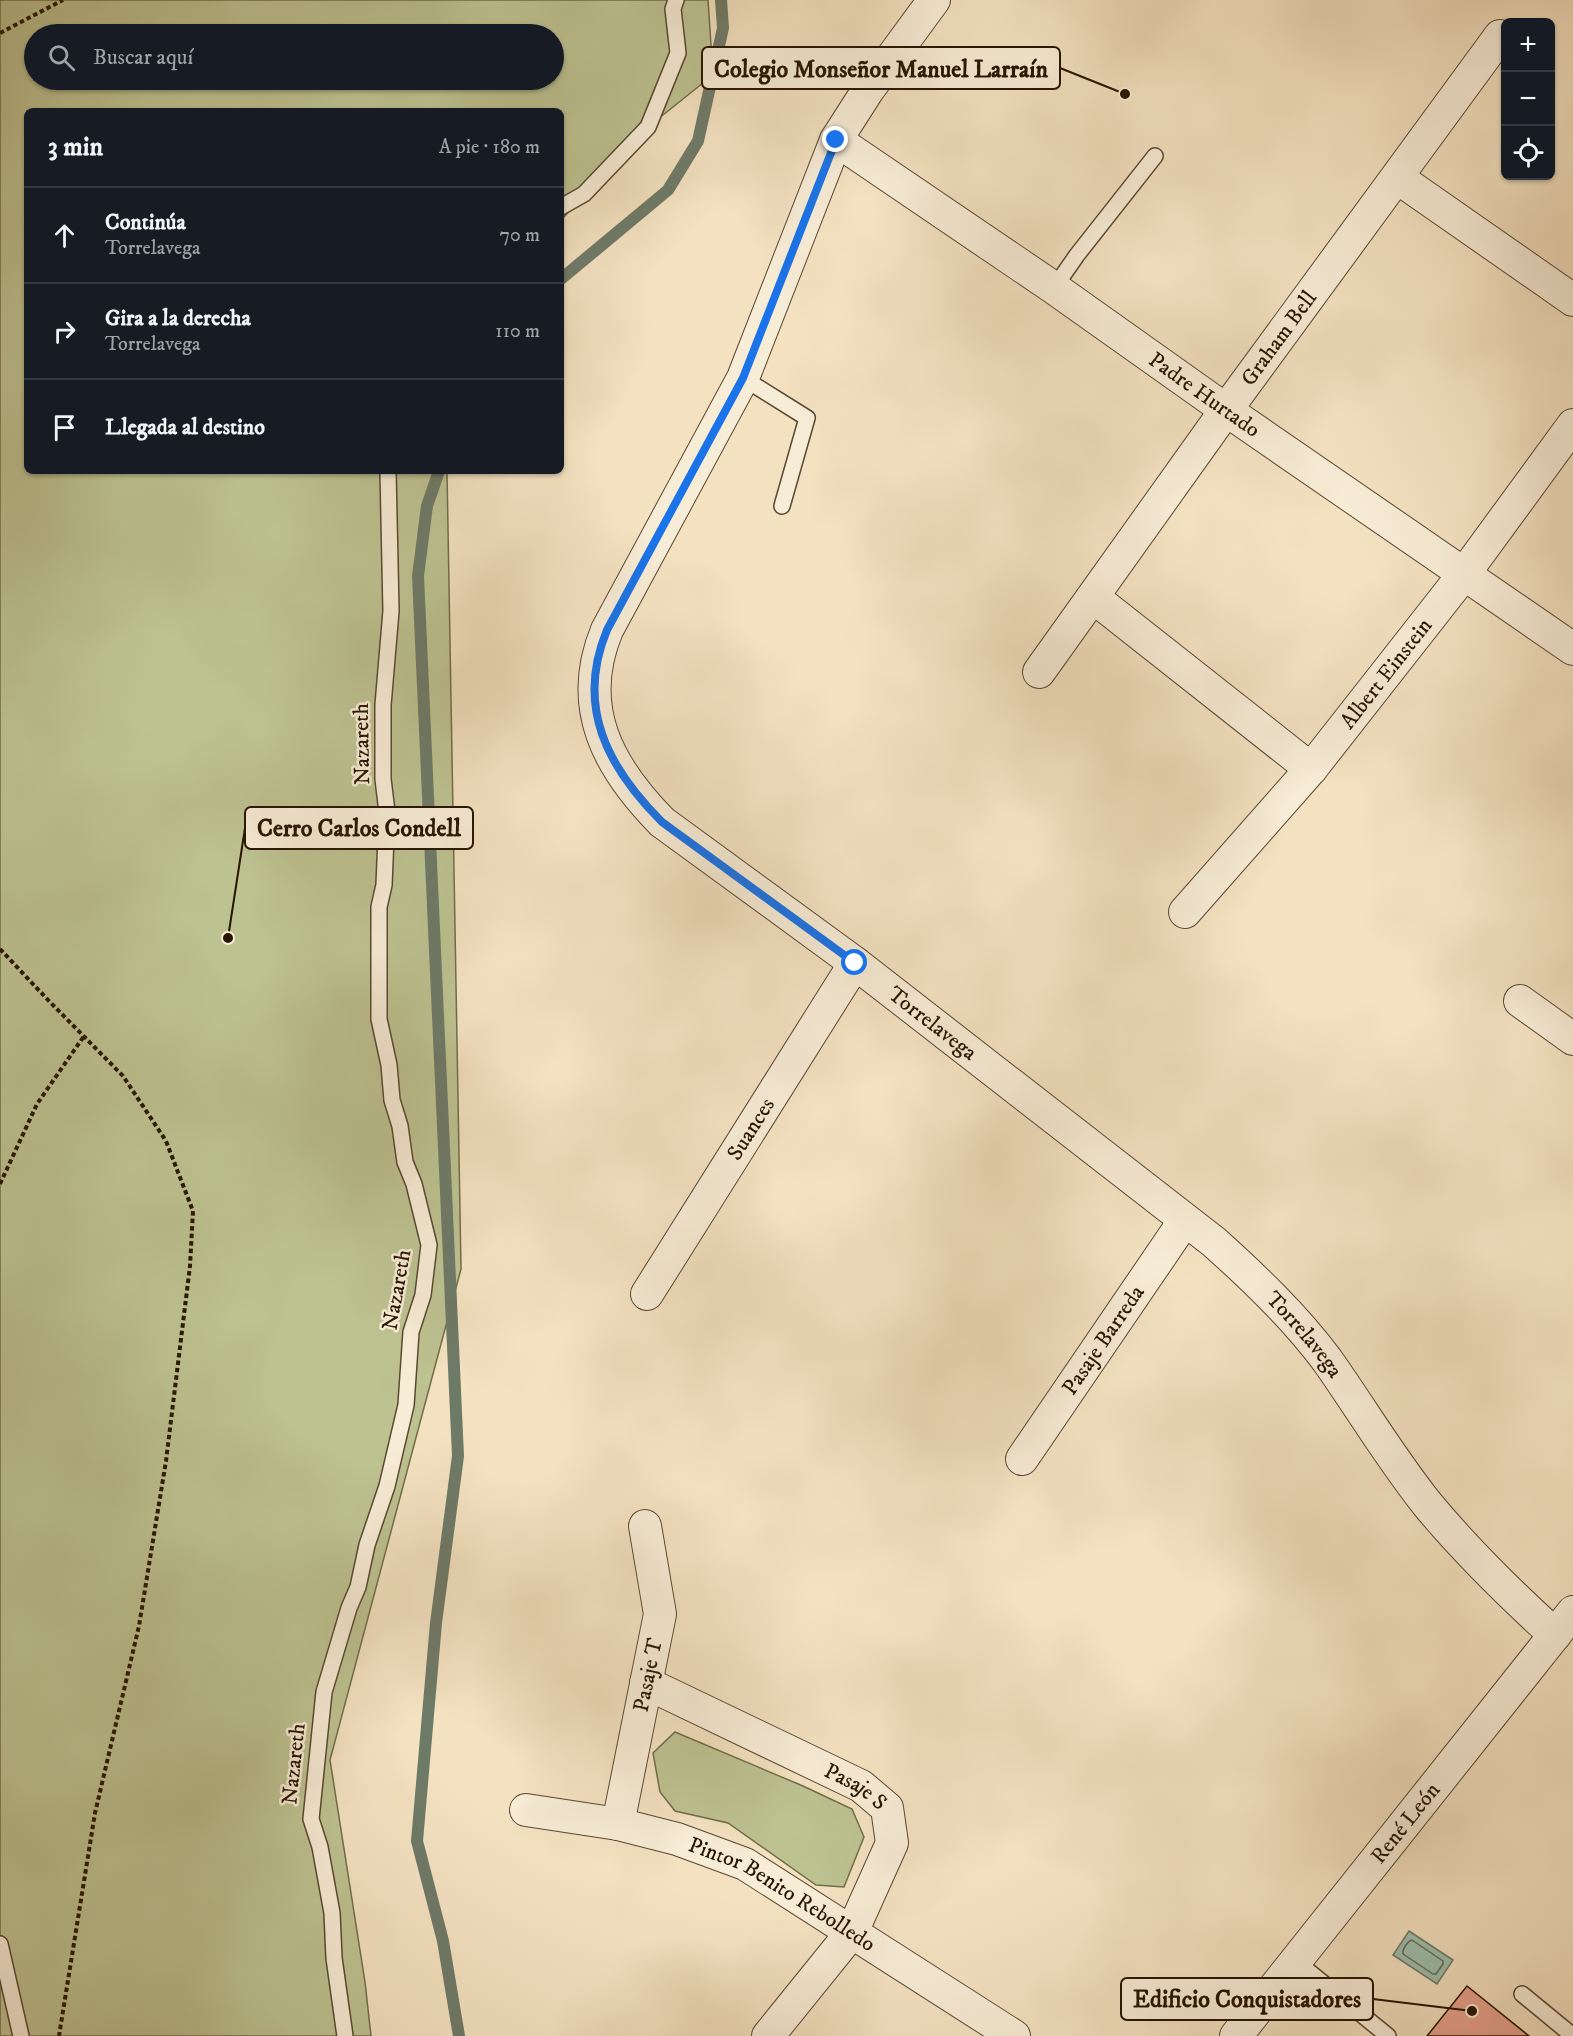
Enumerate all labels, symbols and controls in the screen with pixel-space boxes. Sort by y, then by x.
map controls [1501,18,1555,180]
button: + [1501,18,1555,72]
search box [24,24,564,90]
icon: search [45,41,78,74]
text: Buscar aquí [93,44,193,71]
callout: Colegio Monseñor Manuel Larraín [702,47,1060,89]
text: Colegio Monseñor Manuel Larraín [714,55,1048,85]
button: − [1501,72,1555,126]
route end [822,126,848,152]
button: locate [1501,126,1555,180]
text: 3 min [48,131,103,164]
text: A pie · 180 m [439,135,540,160]
text: Continúa [105,209,186,236]
icon: ahead [48,219,81,252]
text: 70 m [499,223,540,248]
text: Torrelavega [105,236,201,261]
street label: Graham Bell [1235,285,1323,391]
text: Gira a la derecha [105,305,251,332]
icon: right [48,315,81,348]
text: 110 m [495,319,540,344]
text: Torrelavega [105,332,201,357]
street label: Padre Hurtado [1144,346,1266,443]
icon: arrive [48,411,81,444]
text: Llegada al destino [105,414,265,441]
street label: Albert Einstein [1334,612,1438,734]
street label: Nazareth [348,702,376,785]
callout: Cerro Carlos Condell [245,807,473,849]
text: Cerro Carlos Condell [257,814,462,844]
route start [841,949,867,975]
street label: Torrelavega [883,980,983,1067]
street label: Suances [721,1093,781,1165]
street label: Nazareth [377,1247,417,1333]
street label: Pasaje Barreda [1056,1279,1150,1400]
street label: Torrelavega [1260,1285,1349,1383]
street label: Pasaje T [627,1635,668,1714]
street label: Nazareth [276,1722,312,1806]
street label: Pasaje S [820,1757,893,1816]
street label: René León [1365,1777,1446,1869]
street label: Pintor Benito Rebolledo [685,1831,881,1957]
callout: Edificio Conquistadores [1121,1978,1373,2020]
text: Edificio Conquistadores [1133,1985,1361,2015]

